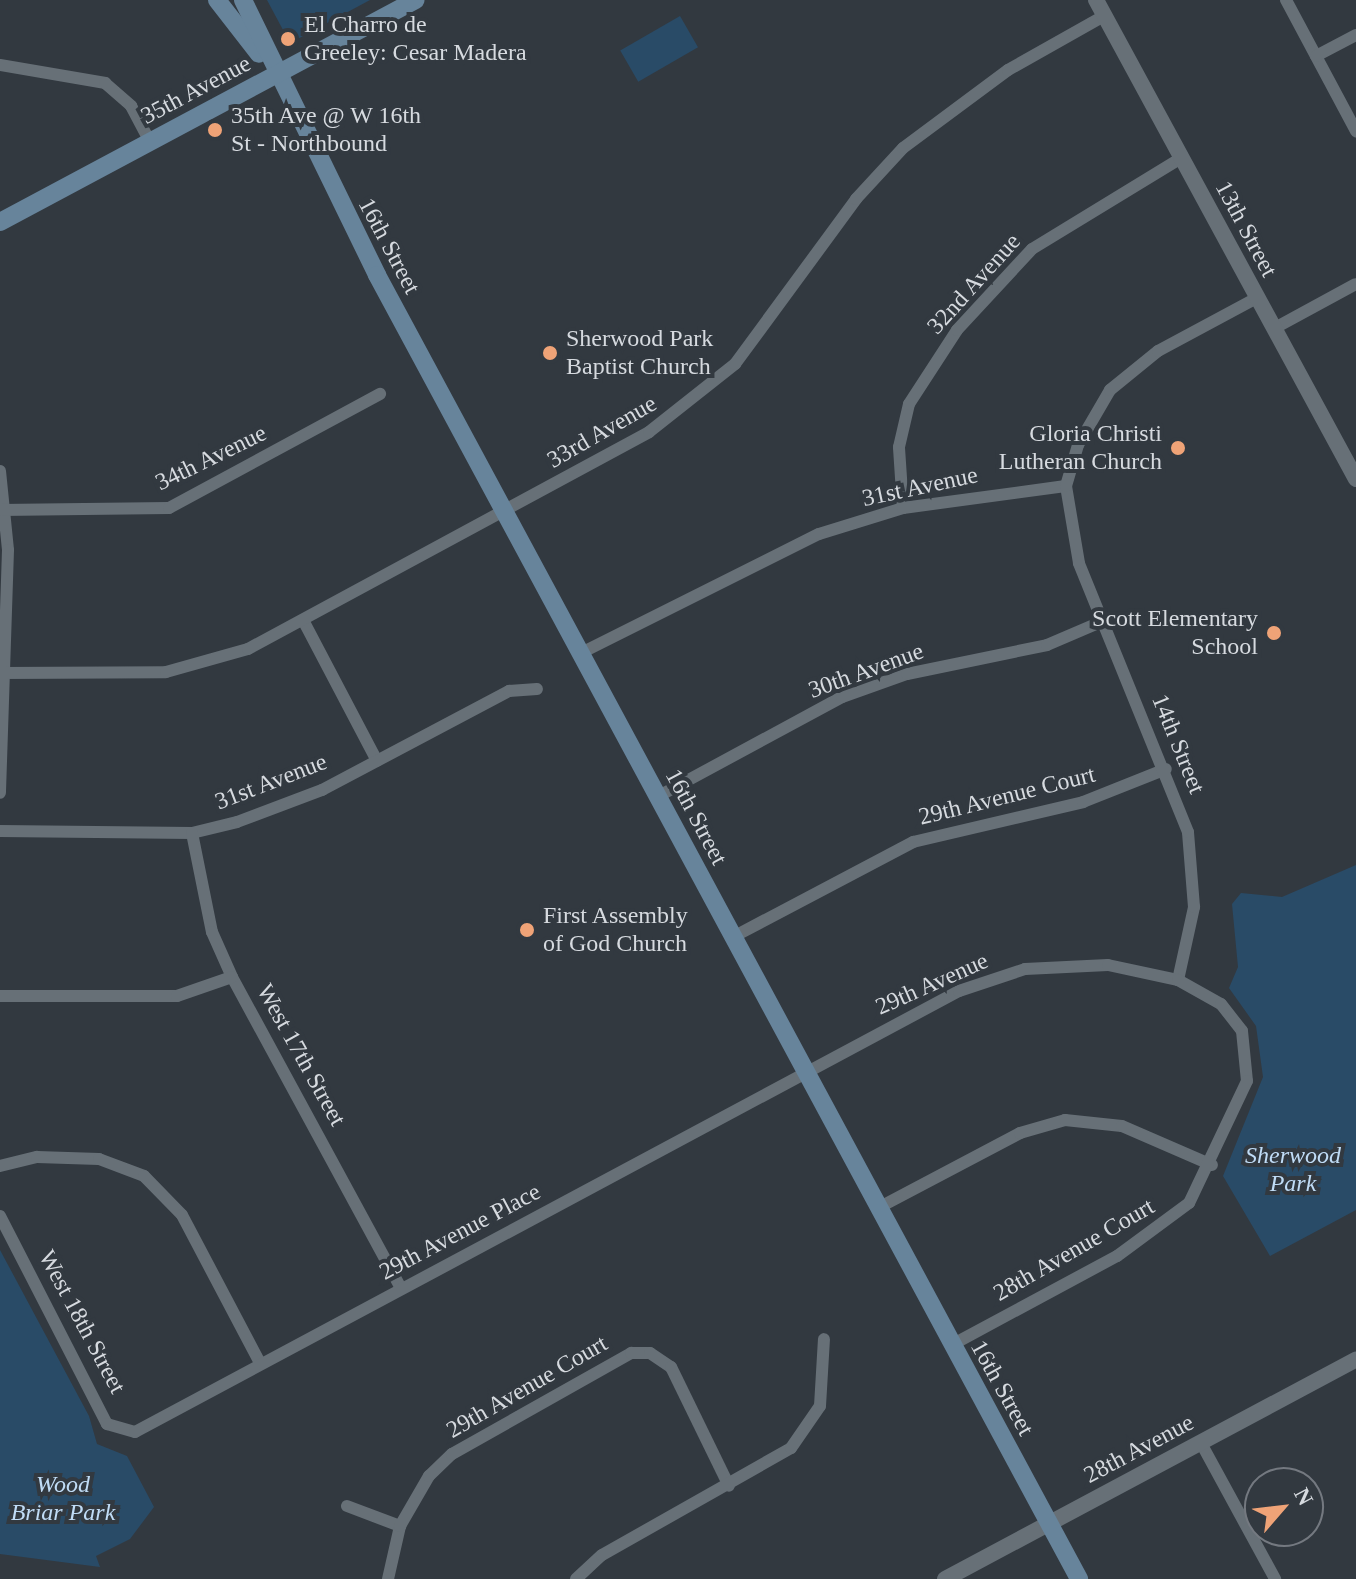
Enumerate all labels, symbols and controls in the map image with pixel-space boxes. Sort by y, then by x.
place label: El Charro de Greeley: Cesar Madera [304,11,527,67]
marker: El Charro de Greeley: Cesar Madera [279,30,297,48]
street label: 35th Avenue [136,49,256,131]
place label: 35th Ave @ W 16th St - Northbound [231,102,423,158]
marker: 35th Ave @ W 16th St - Northbound [206,121,224,139]
street label: 13th Street [1209,176,1283,282]
street label: 16th Street [352,193,426,299]
street label: 32nd Avenue [921,227,1027,341]
place label: Sherwood Park Baptist Church [566,325,713,381]
marker: Sherwood Park Baptist Church [541,344,559,362]
street label: 33rd Avenue [542,389,662,475]
street label: 34th Avenue [150,418,272,498]
place label: Gloria Christi Lutheran Church [999,420,1162,476]
marker: Gloria Christi Lutheran Church [1169,439,1187,457]
street label: 31st Avenue [859,461,981,513]
place label: Scott Elementary School [1092,605,1258,661]
marker: Scott Elementary School [1265,624,1283,642]
street label: 30th Avenue [804,637,928,705]
street label: 14th Street [1145,690,1211,798]
street label: 31st Avenue [210,747,332,817]
street label: 29th Avenue Court [915,760,1099,832]
street label: 16th Street [659,764,733,870]
place label: First Assembly of God Church [543,902,689,958]
marker: First Assembly of God Church [518,921,536,939]
street label: 29th Avenue [871,946,993,1022]
street label: West 17th Street [250,979,352,1131]
park label: Sherwood Park [1245,1142,1341,1198]
street label: 29th Avenue Place [374,1177,546,1287]
street label: 28th Avenue Court [988,1192,1160,1308]
street label: West 18th Street [32,1245,132,1399]
street label: 29th Avenue Court [441,1329,613,1445]
street label: 16th Street [964,1335,1040,1441]
street label: 28th Avenue [1079,1408,1199,1490]
north arrow [1244,1467,1324,1547]
park label: Wood Briar Park [11,1471,115,1527]
text: N [1289,1484,1319,1509]

